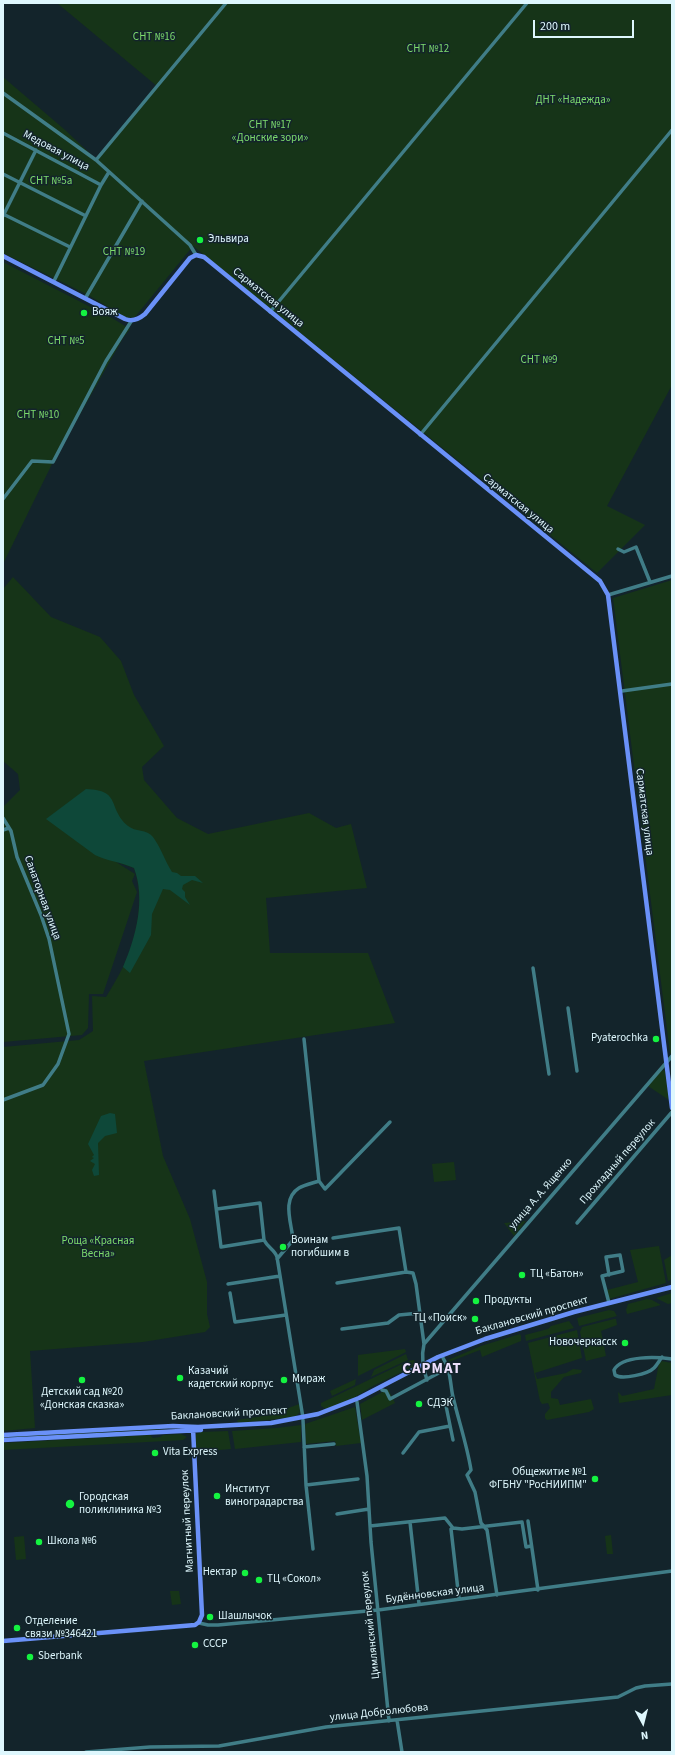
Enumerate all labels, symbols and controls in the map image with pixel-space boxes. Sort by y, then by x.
scale bar [535,12,636,38]
text: 200 m [540,18,570,35]
park label: СНТ №16 [133,31,175,45]
park label: СНТ №12 [407,43,449,57]
park label: ДНТ «Надежда» [536,94,610,108]
park label: СНТ №17 «Донские зори» [232,119,308,145]
street label: Медовая улица [21,128,91,174]
park label: СНТ №5а [30,175,72,189]
place label: Эльвира [208,233,249,247]
marker: Эльвира [195,235,205,245]
park label: СНТ №19 [103,246,145,260]
street label: Сарматская улица [230,265,306,331]
place label: Вояж [92,306,118,320]
marker: Вояж [79,308,89,318]
park label: СНТ №5 [48,335,84,349]
park label: СНТ №9 [521,354,557,368]
park label: СНТ №10 [17,409,59,423]
street label: Сарматская улица [480,471,556,537]
street label: Сарматская улица [632,768,656,856]
street label: Санаторная улица [21,854,63,942]
place label: Pyaterochka [591,1032,648,1046]
marker: Pyaterochka [651,1034,661,1044]
street label: Прохладный переулок [577,1117,659,1207]
street label: улица А. А. Ященко [506,1156,576,1232]
place label: Воинам погибшим в [291,1234,349,1260]
park label: Роща «Красная Весна» [61,1235,135,1261]
marker: Воинам погибшим в [278,1242,288,1252]
place label: ТЦ «Батон» [530,1268,583,1282]
marker: ТЦ «Батон» [517,1270,527,1280]
street label: Баклановский проспект [474,1294,590,1338]
place label: Продукты [484,1294,532,1308]
marker: Продукты [471,1296,481,1306]
place label: ТЦ «Поиск» [413,1312,467,1326]
marker: ТЦ «Поиск» [470,1314,480,1324]
place label: Новочеркасск [549,1336,617,1350]
marker: Новочеркасск [620,1338,630,1348]
district label: САРМАТ [402,1361,462,1379]
place label: Казачий кадетский корпус [188,1365,274,1391]
marker: Казачий кадетский корпус [175,1373,185,1383]
place label: Мираж [292,1373,325,1387]
marker: Детский сад №20 «Донская сказка» [77,1375,87,1385]
marker: Мираж [279,1375,289,1385]
place label: Детский сад №20 «Донская сказка» [40,1386,124,1412]
place label: СДЭК [427,1397,453,1411]
marker: СДЭК [414,1399,424,1409]
street label: Баклановский проспект [170,1404,288,1424]
place label: Vita Express [163,1446,217,1460]
marker: Vita Express [150,1448,160,1458]
place label: Общежитие №1 ФГБНУ "РосНИИПМ" [489,1466,587,1492]
street label: Магнитный переулок [179,1469,197,1573]
marker: Общежитие №1 ФГБНУ "РосНИИПМ" [590,1474,600,1484]
place label: Институт виноградарства [225,1483,304,1509]
place label: Городская поликлиника №3 [79,1491,161,1517]
marker: Институт виноградарства [212,1491,222,1501]
marker: Городская поликлиника №3 [64,1498,76,1510]
place label: Школа №6 [47,1535,97,1549]
marker: Школа №6 [34,1537,44,1547]
place label: Нектар [203,1566,237,1580]
marker: Нектар [240,1568,250,1578]
street label: Цимлянский переулок [359,1570,383,1680]
place label: ТЦ «Сокол» [267,1573,321,1587]
marker: ТЦ «Сокол» [254,1575,264,1585]
street label: Будённовская улица [385,1581,485,1607]
place label: Шашлычок [218,1610,272,1624]
marker: Шашлычок [205,1612,215,1622]
place label: Отделение связи №346421 [25,1615,97,1641]
marker: Отделение связи №346421 [12,1623,22,1633]
place label: СССР [203,1638,227,1652]
marker: СССР [190,1640,200,1650]
place label: Sberbank [38,1650,82,1664]
marker: Sberbank [25,1652,35,1662]
street label: улица Добролюбова [329,1701,429,1725]
north arrow [623,1703,663,1743]
text: N [640,1728,649,1743]

